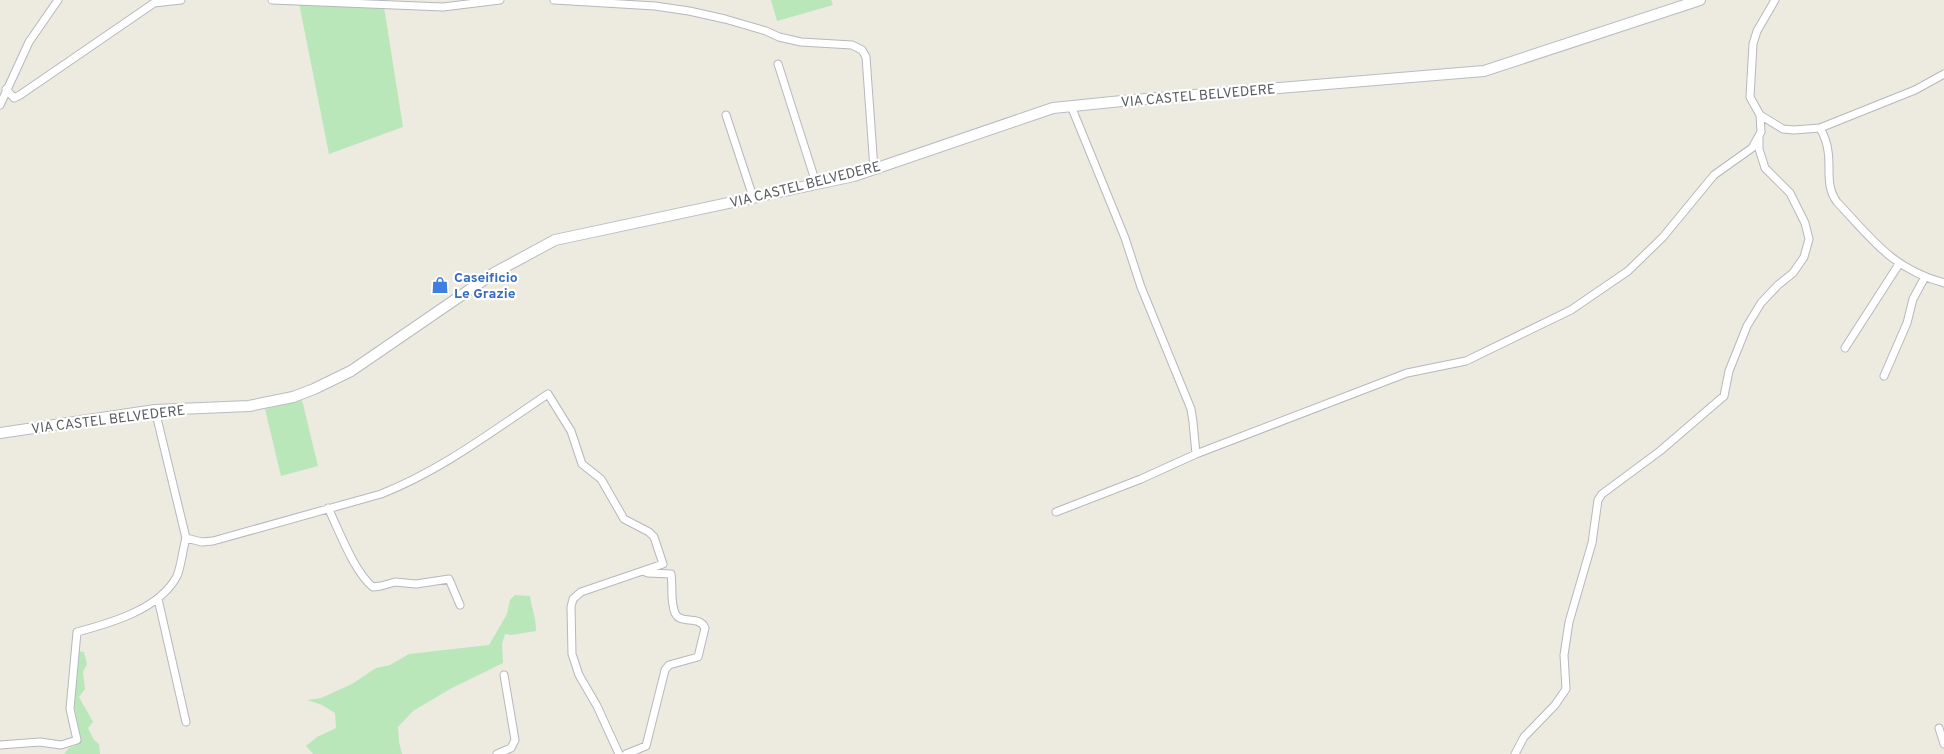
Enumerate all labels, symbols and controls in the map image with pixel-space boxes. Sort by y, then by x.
street label: VIA CASTEL BELVEDERE [1120,81,1276,112]
street label: VIA CASTEL BELVEDERE [728,158,883,212]
place label: Caseificio Le Grazie [454,270,518,303]
shop icon: Caseificio Le Grazie [430,275,450,295]
street label: VIA CASTEL BELVEDERE [30,403,186,438]

